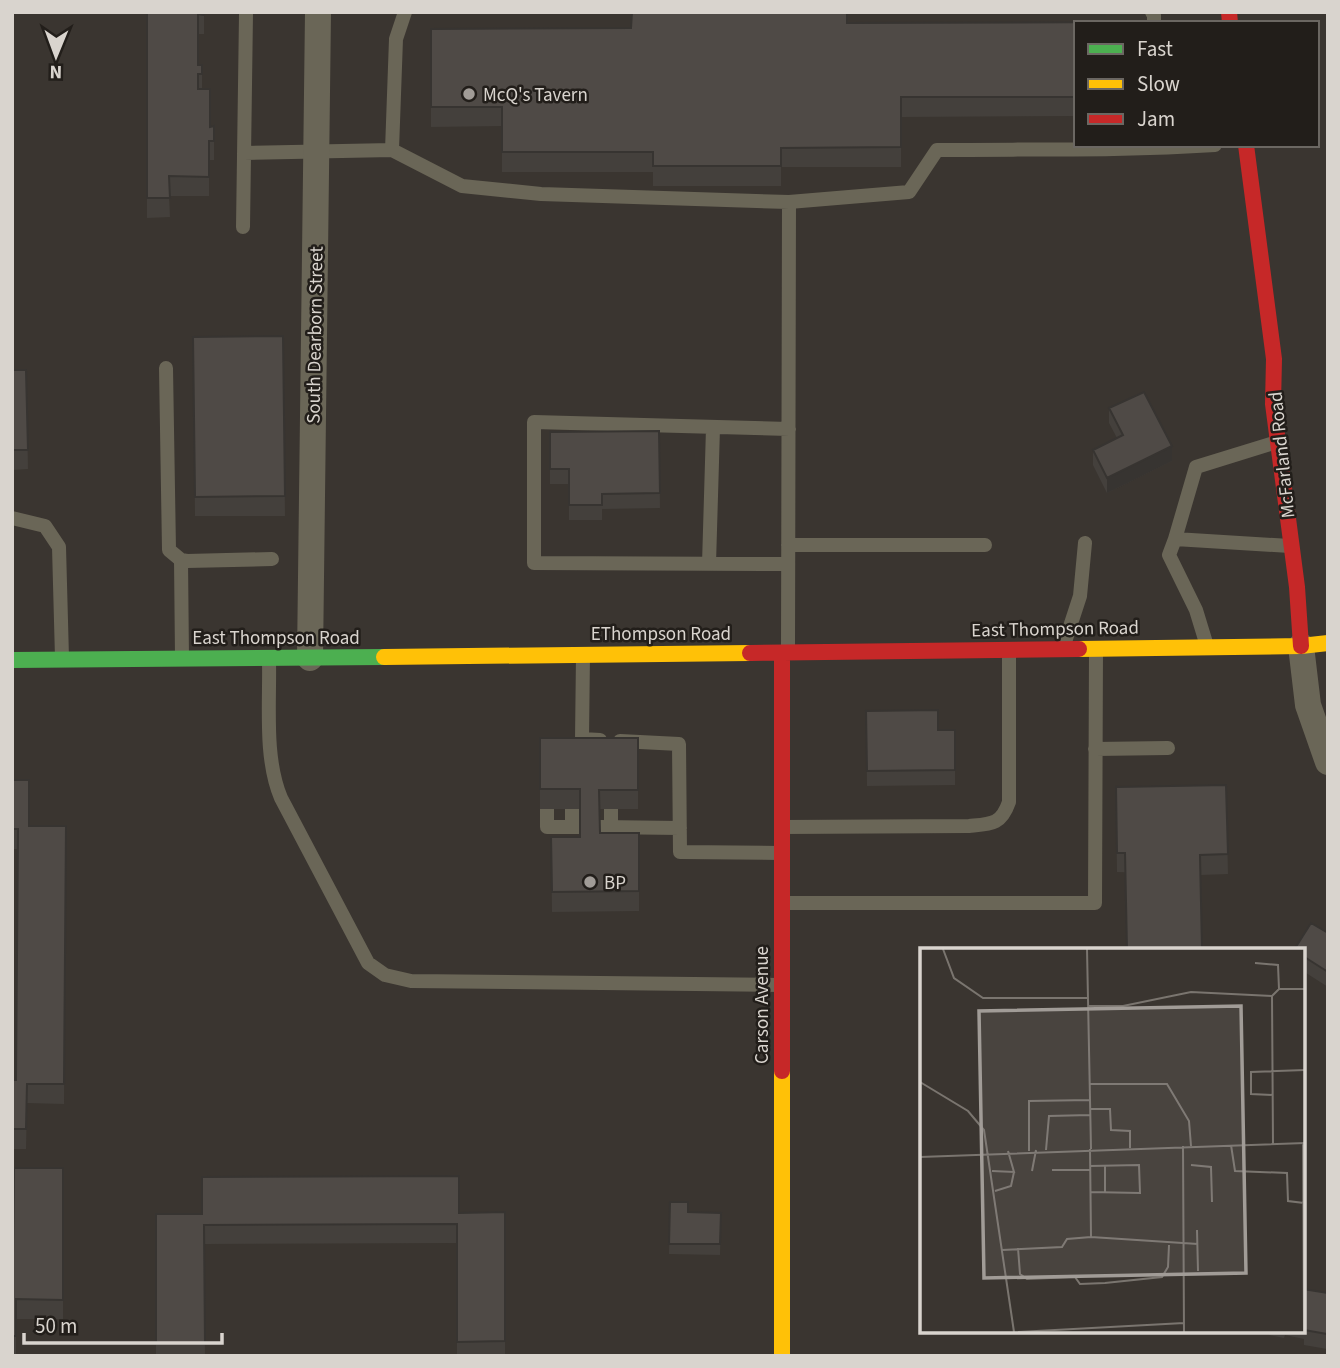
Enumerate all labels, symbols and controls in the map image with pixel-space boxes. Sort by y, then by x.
north arrow [21,21,91,91]
legend [1074,21,1319,147]
text: Fast [1137,34,1173,64]
text: N [49,58,62,85]
text: Slow [1137,69,1180,99]
place label: McQ's Tavern [483,82,588,109]
marker: McQ's Tavern [461,86,477,102]
text: Jam [1137,104,1175,134]
street label: South Dearborn Street [300,245,331,424]
street label: McFarland Road [1262,390,1303,520]
street label: East Thompson Road [971,615,1139,644]
street label: EThompson Road [591,621,731,648]
street label: East Thompson Road [192,625,360,652]
place label: BP [604,870,626,897]
marker: BP [582,874,598,890]
street label: Carson Avenue [749,946,776,1064]
inset map [920,948,1305,1333]
scale bar [24,1302,222,1346]
text: 50 m [35,1311,77,1341]

